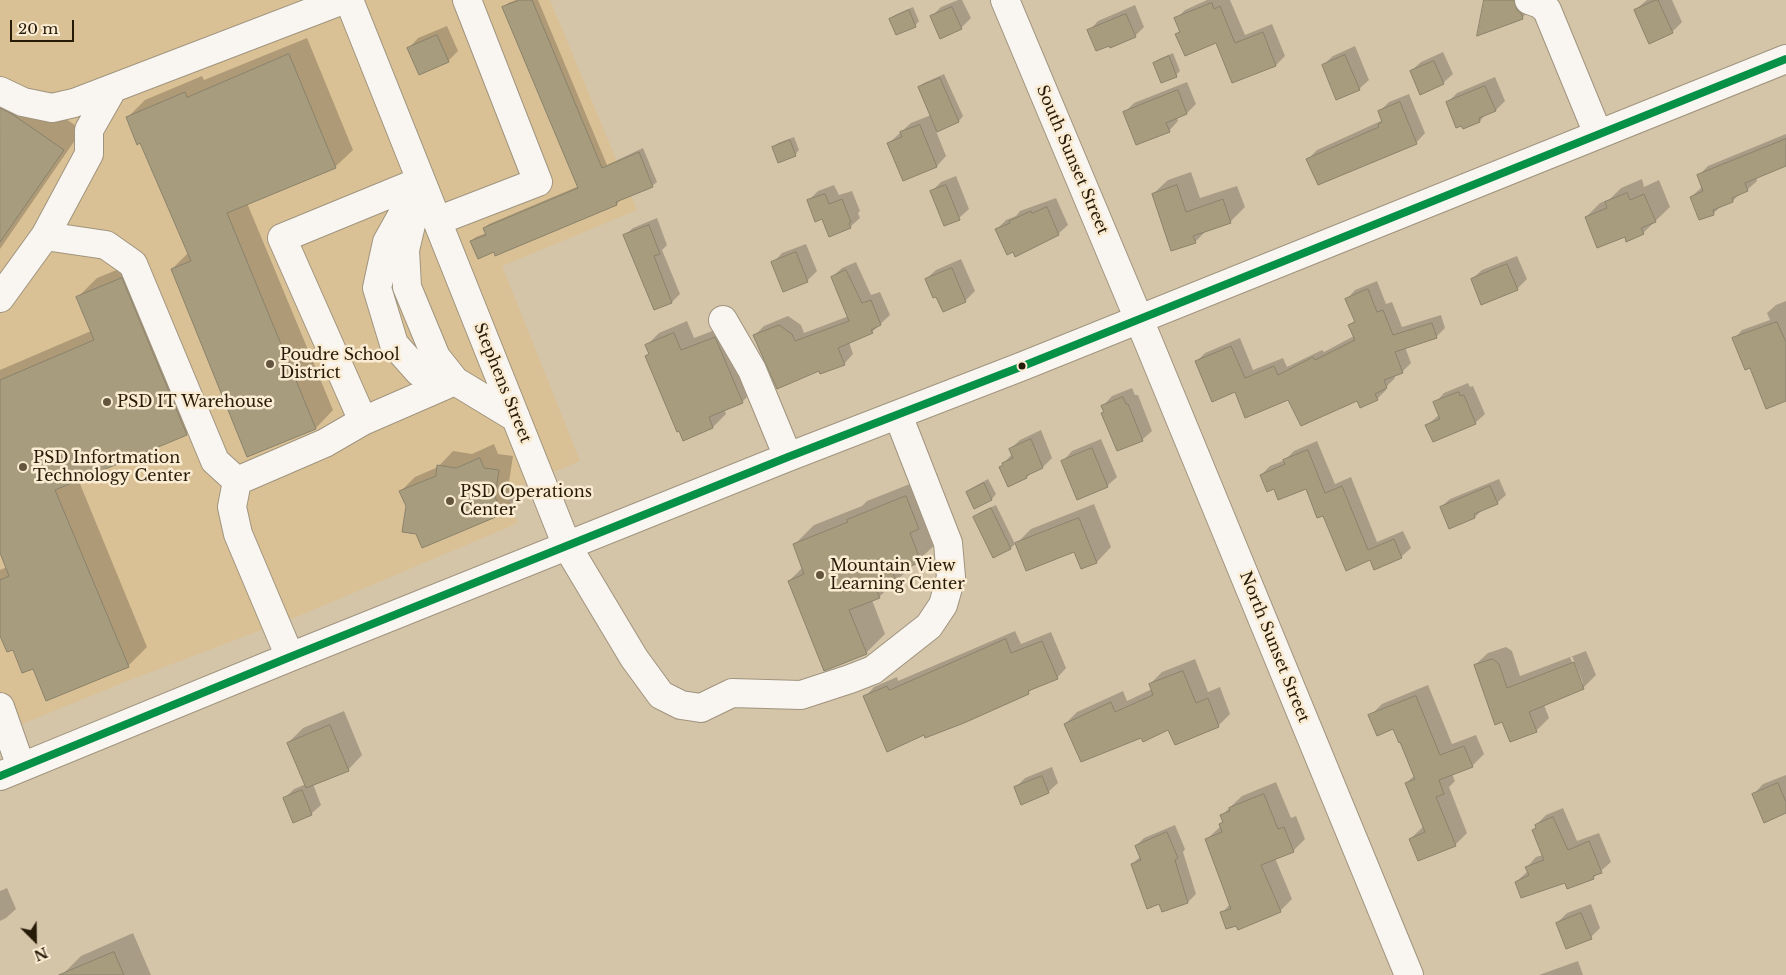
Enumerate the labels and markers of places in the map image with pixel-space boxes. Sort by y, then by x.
place label: Poudre School District [280,345,400,383]
marker: Poudre School District [264,358,276,370]
unlabelled marker [1017,361,1027,371]
place label: PSD IT Warehouse [117,392,273,412]
marker: PSD IT Warehouse [101,396,113,408]
place label: PSD Infortmation Technology Center [33,448,190,486]
marker: PSD Infortmation Technology Center [17,461,29,473]
place label: PSD Operations Center [460,482,592,520]
marker: PSD Operations Center [444,495,456,507]
place label: Mountain View Learning Center [830,556,965,594]
marker: Mountain View Learning Center [814,569,826,581]

